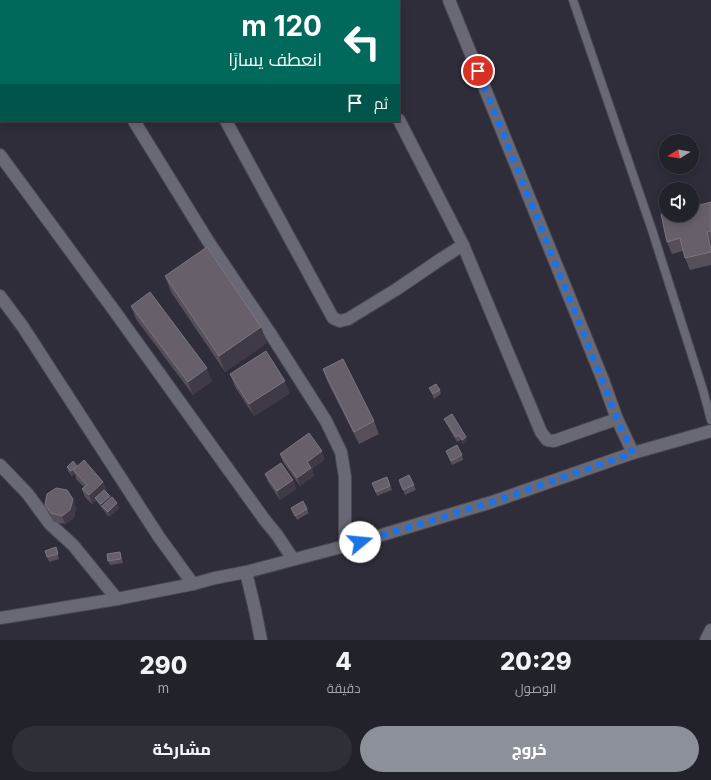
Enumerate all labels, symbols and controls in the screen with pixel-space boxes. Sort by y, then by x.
text: 120 m [241,9,322,43]
icon: left [336,16,388,68]
text: انعطف يسارًا [228,49,322,70]
pin [461,54,495,88]
icon: arrive [467,60,489,82]
icon: arrive [344,92,366,114]
text: ثم [374,94,388,113]
north arrow [659,134,699,174]
map controls [659,134,699,222]
button: sound [659,182,699,222]
position arrow [339,521,381,563]
text: 4 [335,647,352,676]
text: 20:29 [500,647,572,676]
text: 290 [139,651,187,680]
text: m [158,680,169,696]
text: دقيقة [327,680,361,696]
text: الوصول [515,680,556,696]
button: مشاركة [12,726,352,772]
button: خروج [360,726,699,772]

